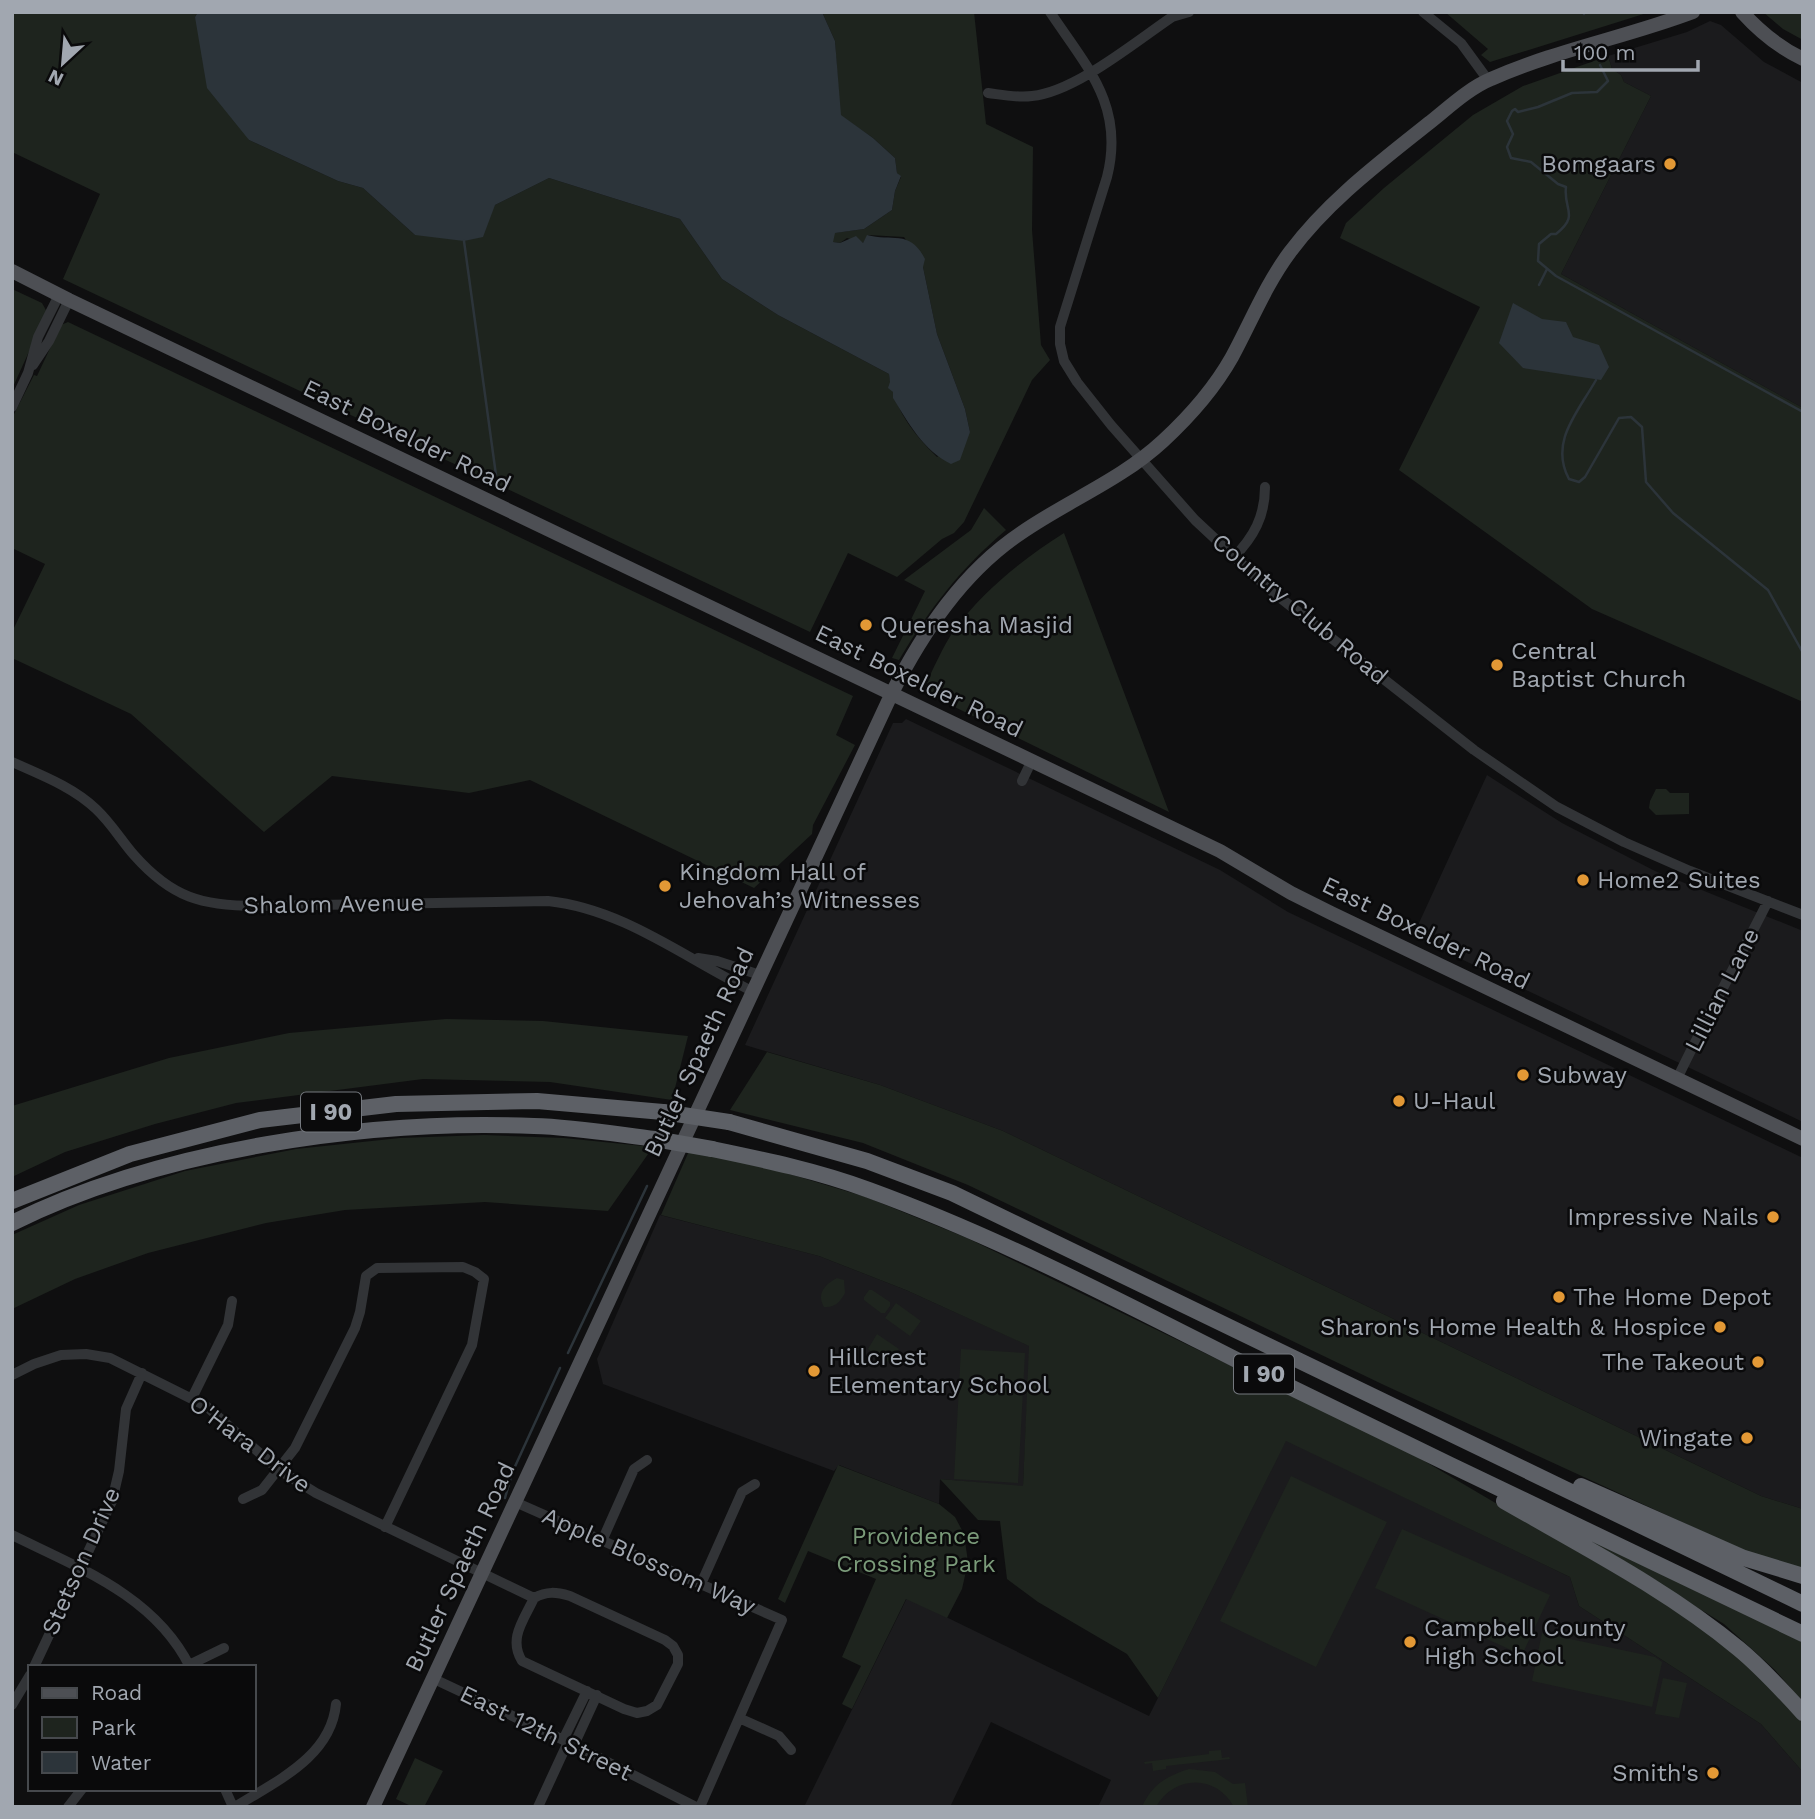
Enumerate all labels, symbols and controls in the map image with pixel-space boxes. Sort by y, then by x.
north arrow [28,28,98,98]
scale bar [1563,28,1698,72]
text: 100 m [1574,40,1636,65]
text: N [44,64,67,91]
place label: Bomgaars [1541,150,1656,178]
marker: Bomgaars [1662,156,1678,172]
street label: East Boxelder Road [299,373,515,499]
street label: Country Club Road [1207,527,1393,691]
place label: Queresha Masjid [880,611,1073,639]
marker: Queresha Masjid [858,617,874,633]
street label: East Boxelder Road [811,618,1027,744]
place label: Central Baptist Church [1511,637,1686,693]
marker: Central Baptist Church [1489,657,1505,673]
place label: Kingdom Hall of Jehovah’s Witnesses [679,858,920,914]
place label: Home2 Suites [1597,866,1761,894]
street label: East Boxelder Road [1318,870,1534,996]
marker: Home2 Suites [1575,872,1591,888]
marker: Kingdom Hall of Jehovah’s Witnesses [657,878,673,894]
street label: Shalom Avenue [243,888,425,920]
street label: Lillian Lane [1679,923,1765,1057]
street label: Butler Spaeth Road [638,943,760,1161]
place label: Subway [1537,1061,1627,1089]
marker: Subway [1515,1067,1531,1083]
place label: U-Haul [1413,1087,1496,1115]
road number: I 90 [301,1092,361,1132]
marker: U-Haul [1391,1093,1407,1109]
place label: Impressive Nails [1567,1203,1759,1231]
marker: Impressive Nails [1765,1209,1781,1225]
place label: The Home Depot [1573,1283,1771,1311]
marker: The Home Depot [1551,1289,1567,1305]
place label: Sharon's Home Health & Hospice [1320,1313,1706,1341]
marker: Sharon's Home Health & Hospice [1712,1319,1728,1335]
place label: Hillcrest Elementary School [828,1343,1050,1399]
place label: The Takeout [1602,1348,1744,1376]
road number: I 90 [1234,1354,1294,1394]
marker: The Takeout [1750,1354,1766,1370]
marker: Hillcrest Elementary School [806,1363,822,1379]
street label: O'Hara Drive [184,1389,316,1499]
place label: Wingate [1639,1424,1733,1452]
marker: Wingate [1739,1430,1755,1446]
street label: Butler Spaeth Road [399,1458,521,1676]
street label: Stetson Drive [36,1483,126,1639]
street label: Apple Blossom Way [538,1501,760,1621]
park label: Providence Crossing Park [836,1522,996,1578]
place label: Campbell County High School [1424,1614,1626,1670]
marker: Campbell County High School [1402,1634,1418,1650]
legend [28,1665,256,1791]
street label: East 12th Street [455,1679,637,1787]
text: Road [91,1680,142,1705]
text: Park [91,1715,136,1740]
text: Water [91,1750,152,1775]
place label: Smith's [1612,1759,1699,1787]
marker: Smith's [1705,1765,1721,1781]

